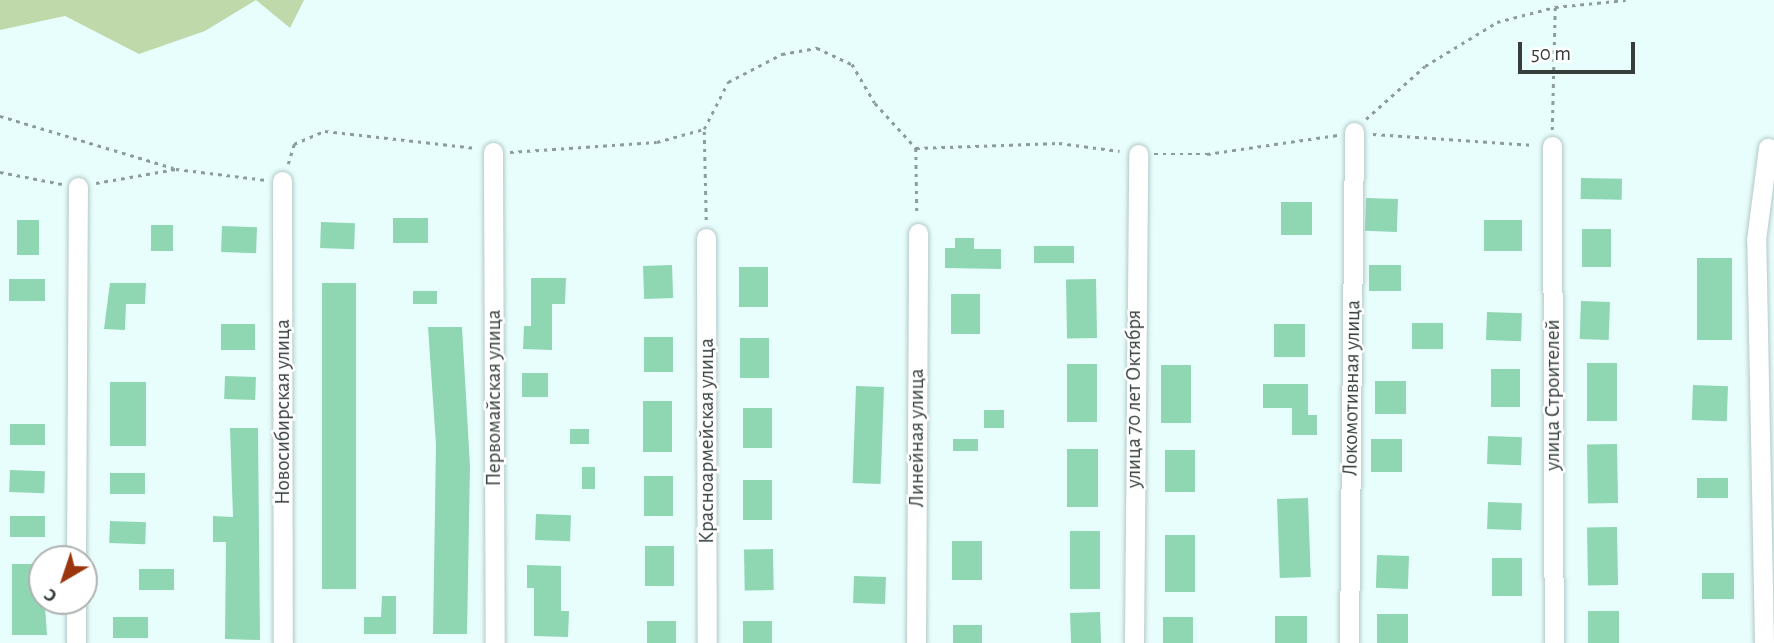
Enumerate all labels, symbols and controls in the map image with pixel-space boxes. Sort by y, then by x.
scale bar [1522,28,1639,72]
text: 50 m [1531,43,1571,64]
street label: Локомотивная улица [1338,300,1366,476]
street label: Первомайская улица [481,310,507,486]
street label: улица 70 лет Октября [1121,310,1147,488]
street label: Новосибирская улица [270,319,296,505]
street label: улица Строителей [1540,319,1566,471]
street label: Красноармейская улица [694,338,720,544]
street label: Линейная улица [904,369,930,507]
north arrow [28,545,98,615]
text: С [41,584,61,606]

